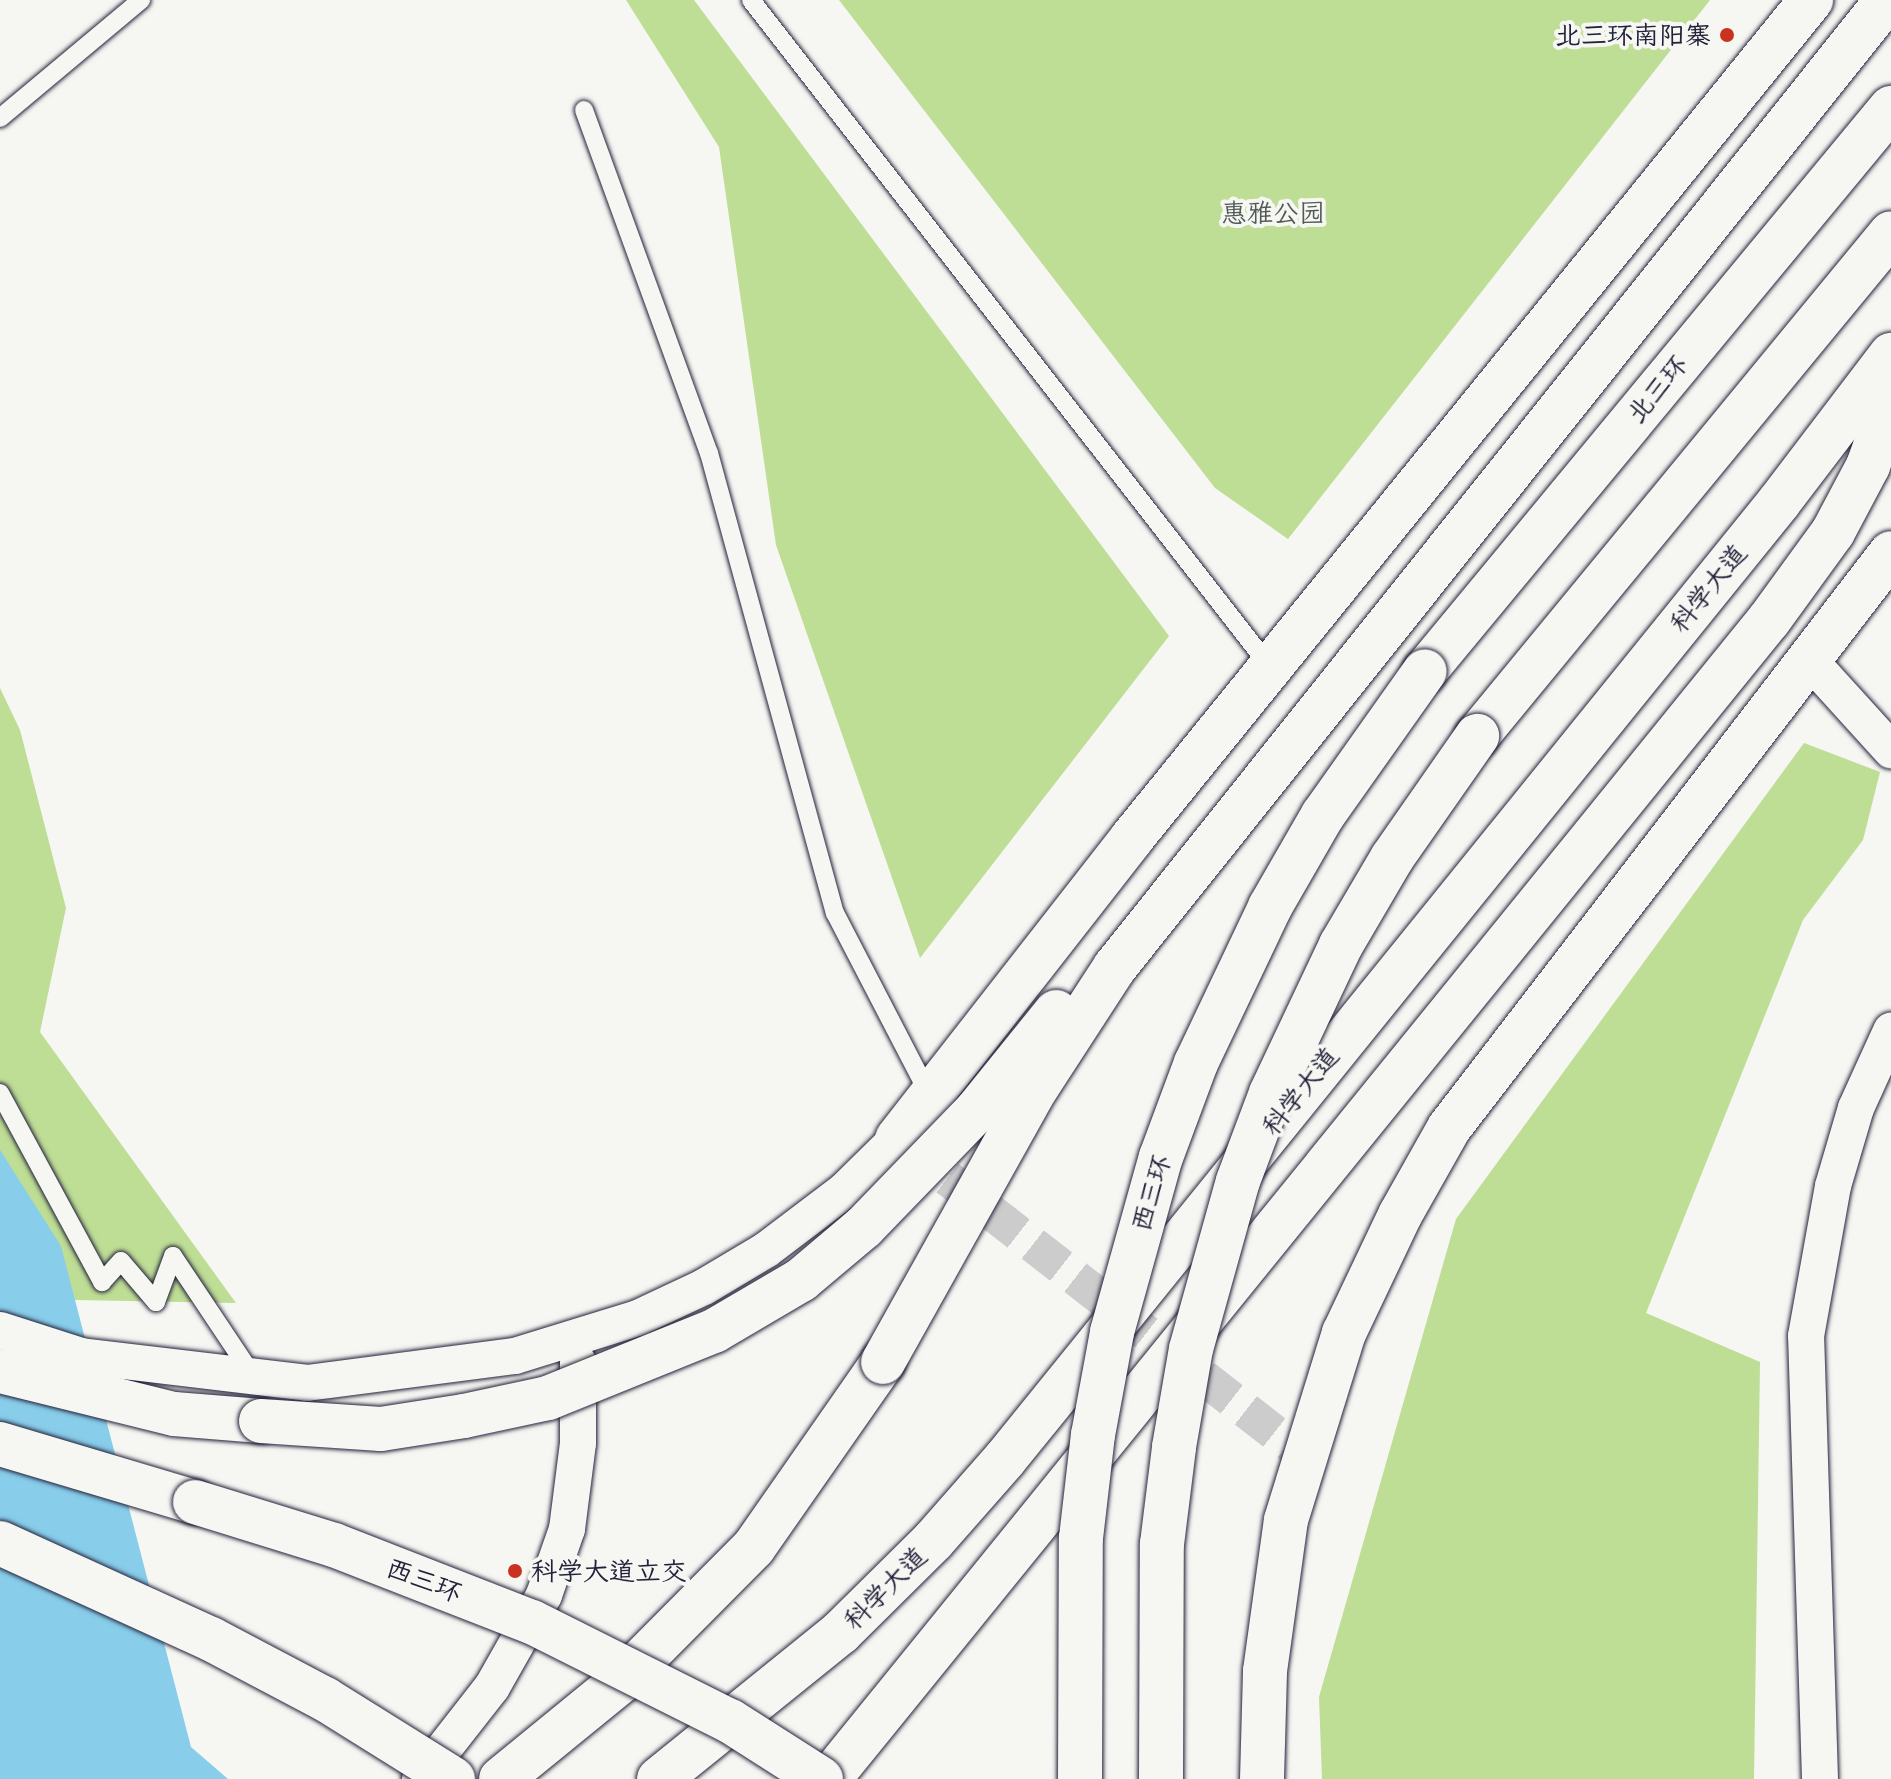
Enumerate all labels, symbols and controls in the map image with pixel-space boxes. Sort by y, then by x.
place label: 北三环南阳寨 [1555,19,1711,51]
marker: 北三环南阳寨 [1718,26,1736,44]
park label: 惠雅公园 [1221,197,1325,229]
street label: 北三环 [1620,349,1694,429]
street label: 科学大道 [1663,538,1753,638]
street label: 科学大道 [1255,1041,1345,1141]
street label: 西三环 [1125,1151,1177,1235]
street label: 科学大道 [837,1540,933,1636]
street label: 西三环 [382,1551,466,1609]
place label: 科学大道立交 [531,1555,687,1587]
marker: 科学大道立交 [506,1562,524,1580]

